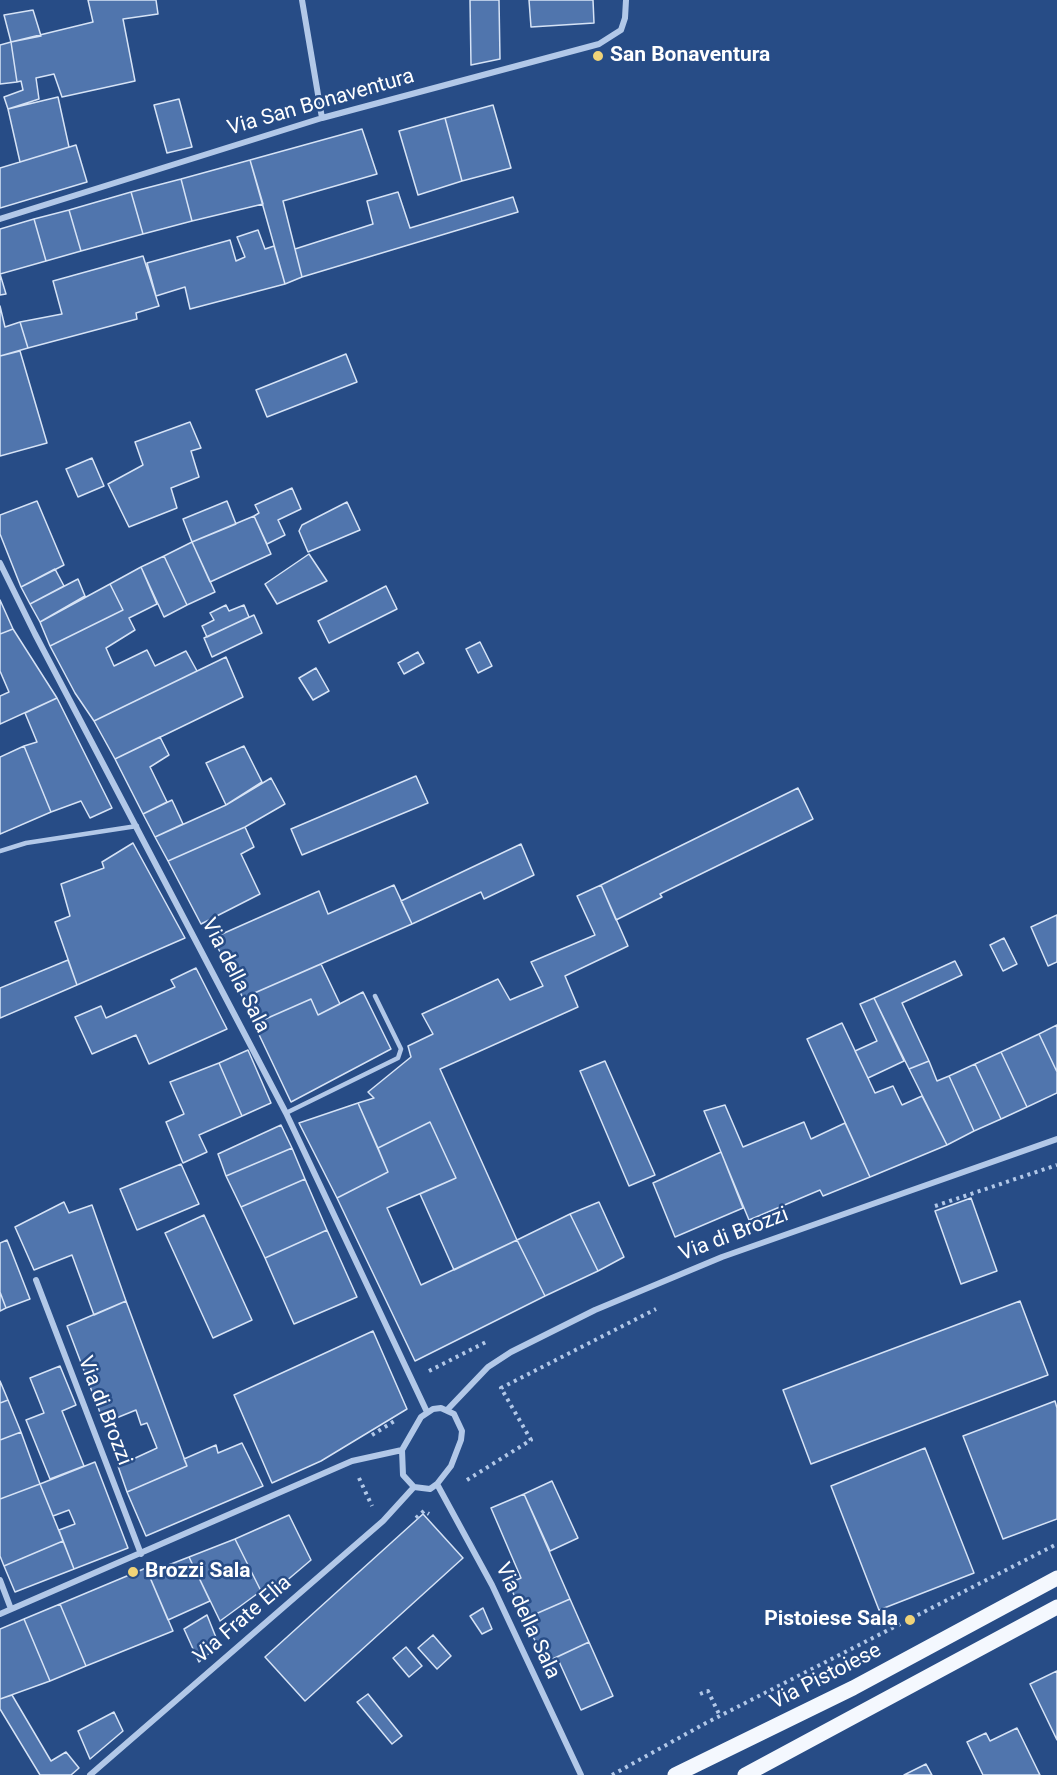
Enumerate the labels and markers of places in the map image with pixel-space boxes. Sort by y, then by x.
place label: San Bonaventura [610,43,770,69]
marker: San Bonaventura [591,49,605,63]
place label: Brozzi Sala [145,1559,251,1585]
marker: Brozzi Sala [126,1565,140,1579]
place label: Pistoiese Sala [764,1607,898,1633]
marker: Pistoiese Sala [903,1613,917,1627]

